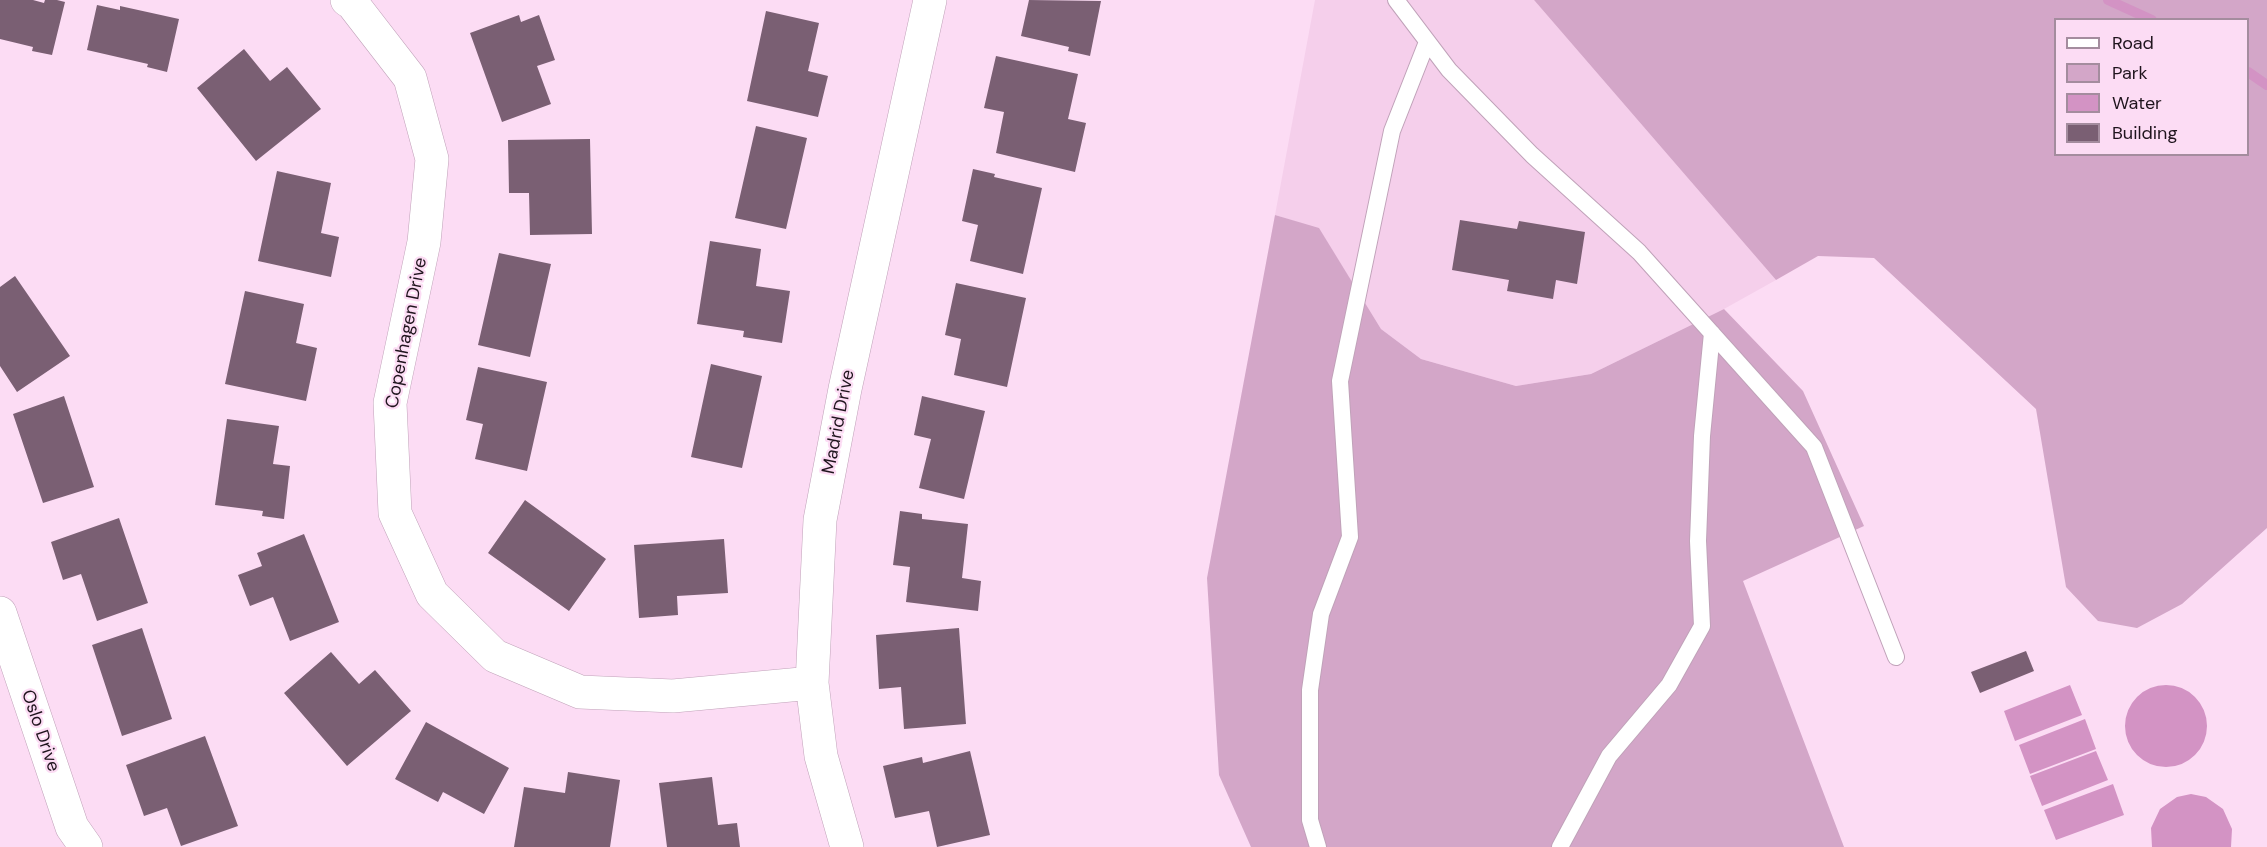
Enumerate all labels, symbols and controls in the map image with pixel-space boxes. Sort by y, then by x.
legend [2054,18,2249,156]
text: Road [2112,31,2154,55]
text: Park [2112,61,2148,85]
text: Water [2112,91,2162,115]
text: Building [2112,121,2177,145]
street label: Copenhagen Drive [382,256,432,410]
street label: Madrid Drive [818,368,860,476]
street label: Oslo Drive [16,687,64,775]

